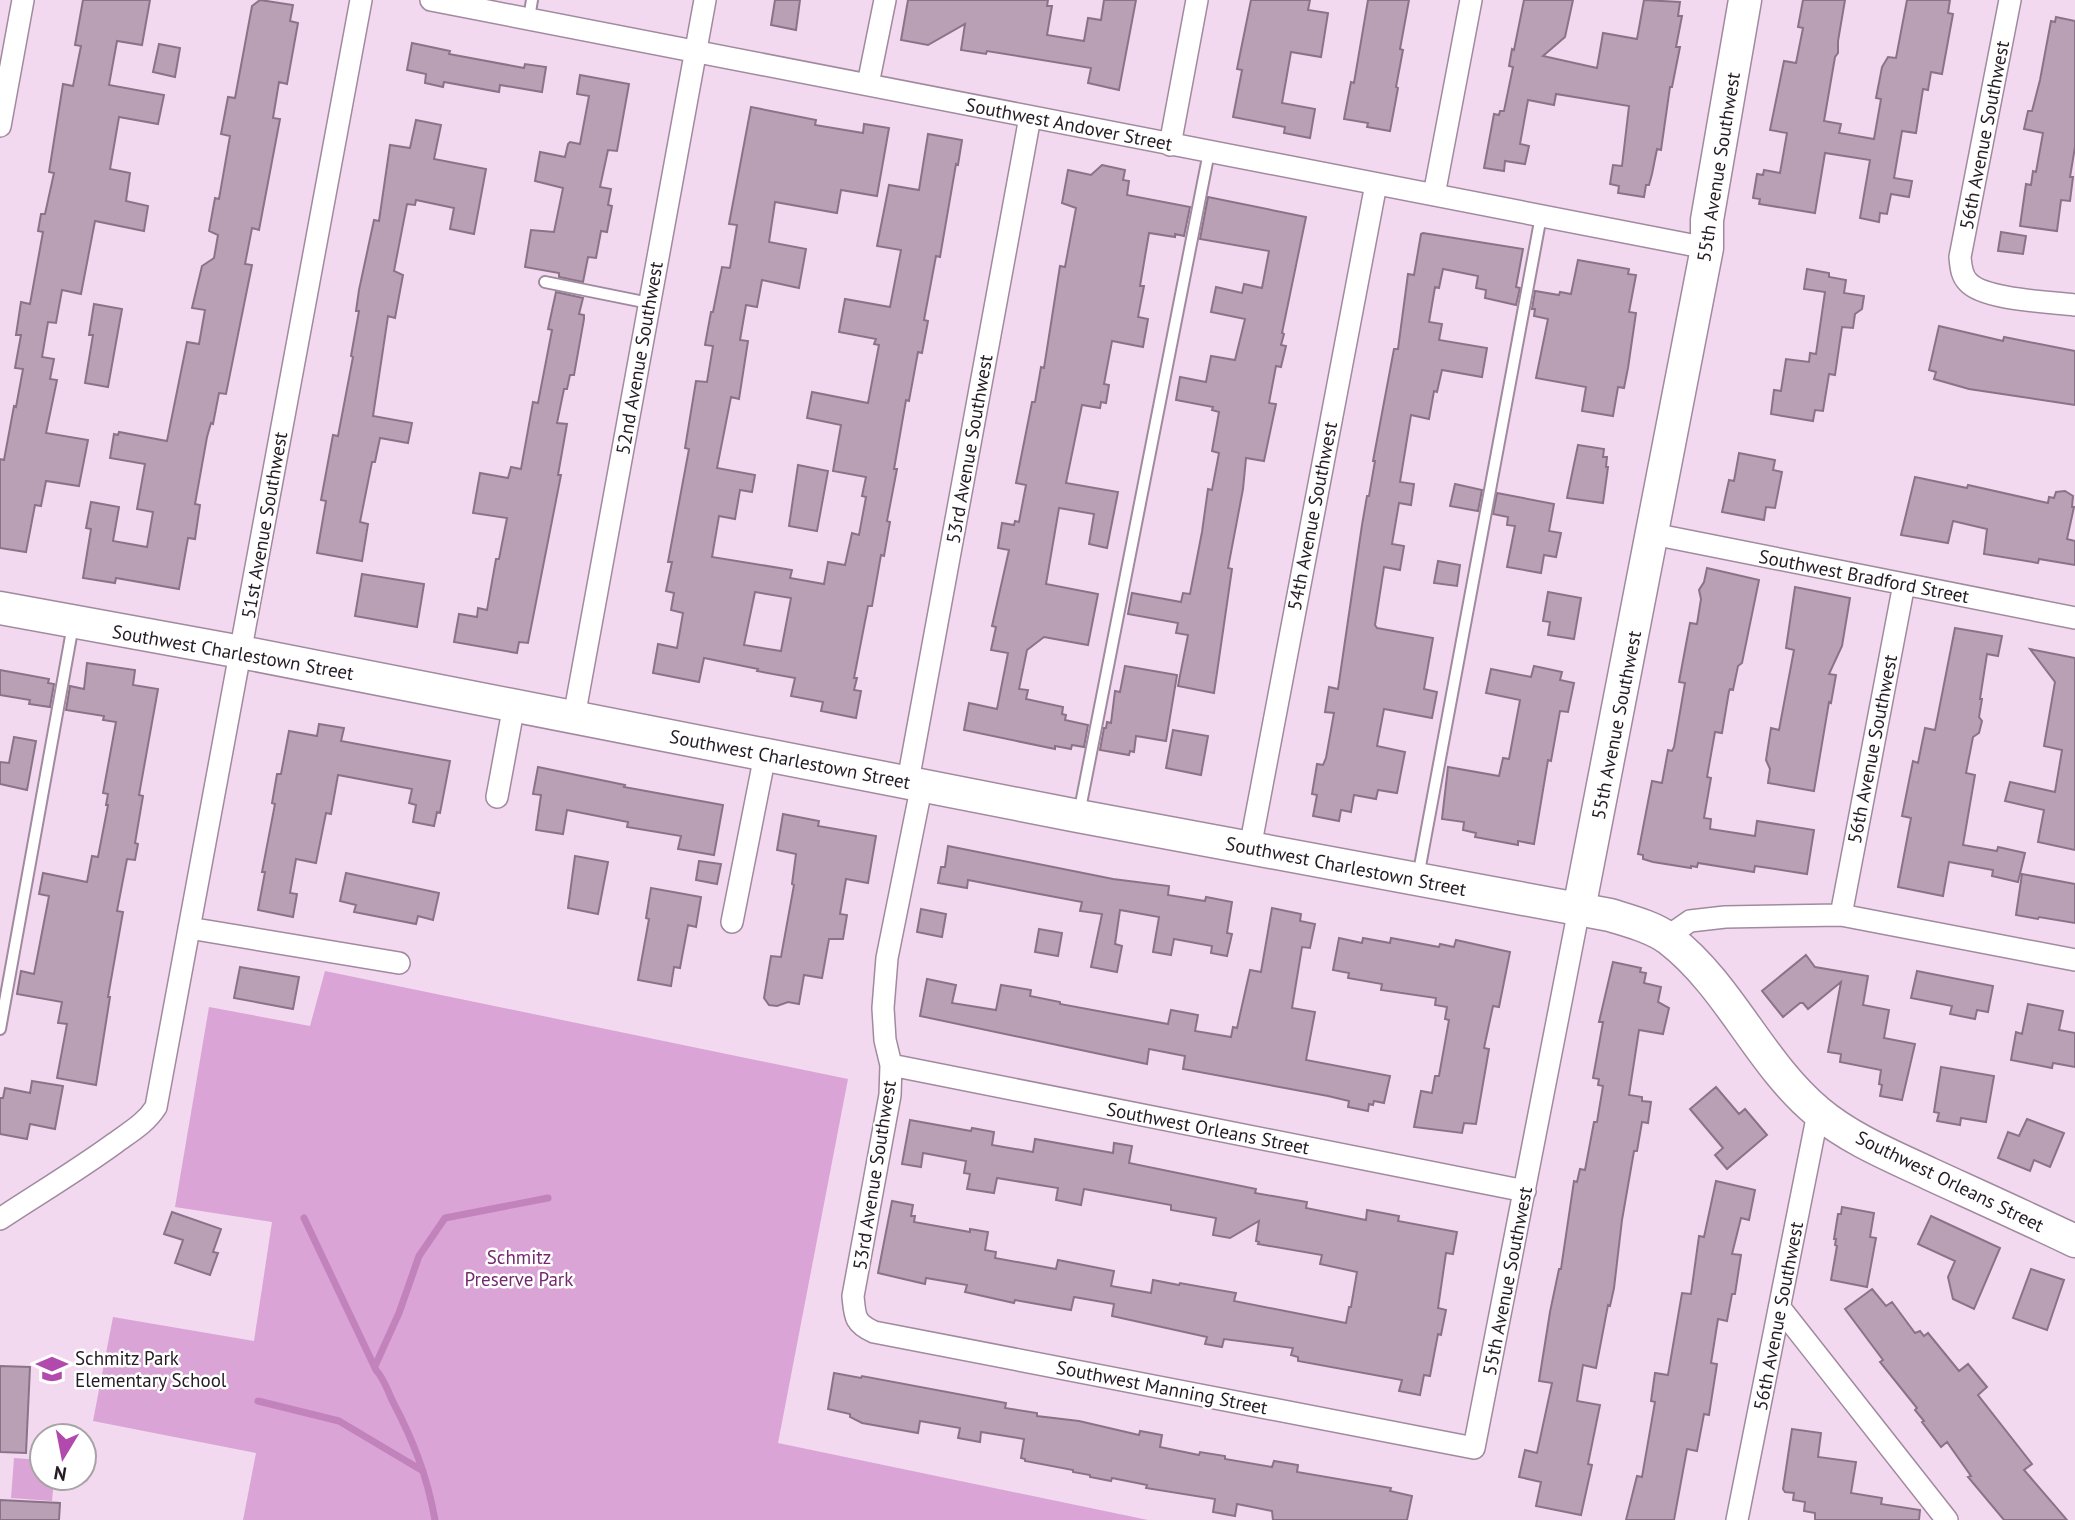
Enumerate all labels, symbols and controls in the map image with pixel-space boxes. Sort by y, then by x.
street label: 56th Avenue Southwest [1954,38,2014,231]
street label: 55th Avenue Southwest [1691,70,1745,264]
street label: Southwest Andover Street [964,92,1175,156]
street label: 52nd Avenue Southwest [610,259,668,456]
street label: 53rd Avenue Southwest [941,352,998,545]
street label: 54th Avenue Southwest [1282,419,1342,612]
street label: 51st Avenue Southwest [236,429,292,620]
street label: Southwest Bradford Street [1757,544,1972,608]
street label: Southwest Charlestown Street [110,619,356,685]
street label: 55th Avenue Southwest [1586,628,1646,821]
street label: 56th Avenue Southwest [1842,652,1902,845]
street label: Southwest Charlestown Street [668,724,913,794]
street label: Southwest Charlestown Street [1224,831,1469,901]
street label: 53rd Avenue Southwest [847,1078,901,1271]
street label: Southwest Orleans Street [1104,1097,1312,1160]
street label: Southwest Orleans Street [1852,1125,2048,1237]
street label: 55th Avenue Southwest [1477,1184,1537,1377]
street label: 56th Avenue Southwest [1748,1219,1808,1412]
park label: Schmitz Preserve Park [465,1245,573,1291]
place label: Schmitz Park Elementary School [75,1346,227,1392]
school or university icon: Schmitz Park Elementary School [35,1352,69,1386]
street label: Southwest Manning Street [1054,1355,1270,1419]
north arrow [28,1422,98,1492]
text: N [52,1461,68,1487]

